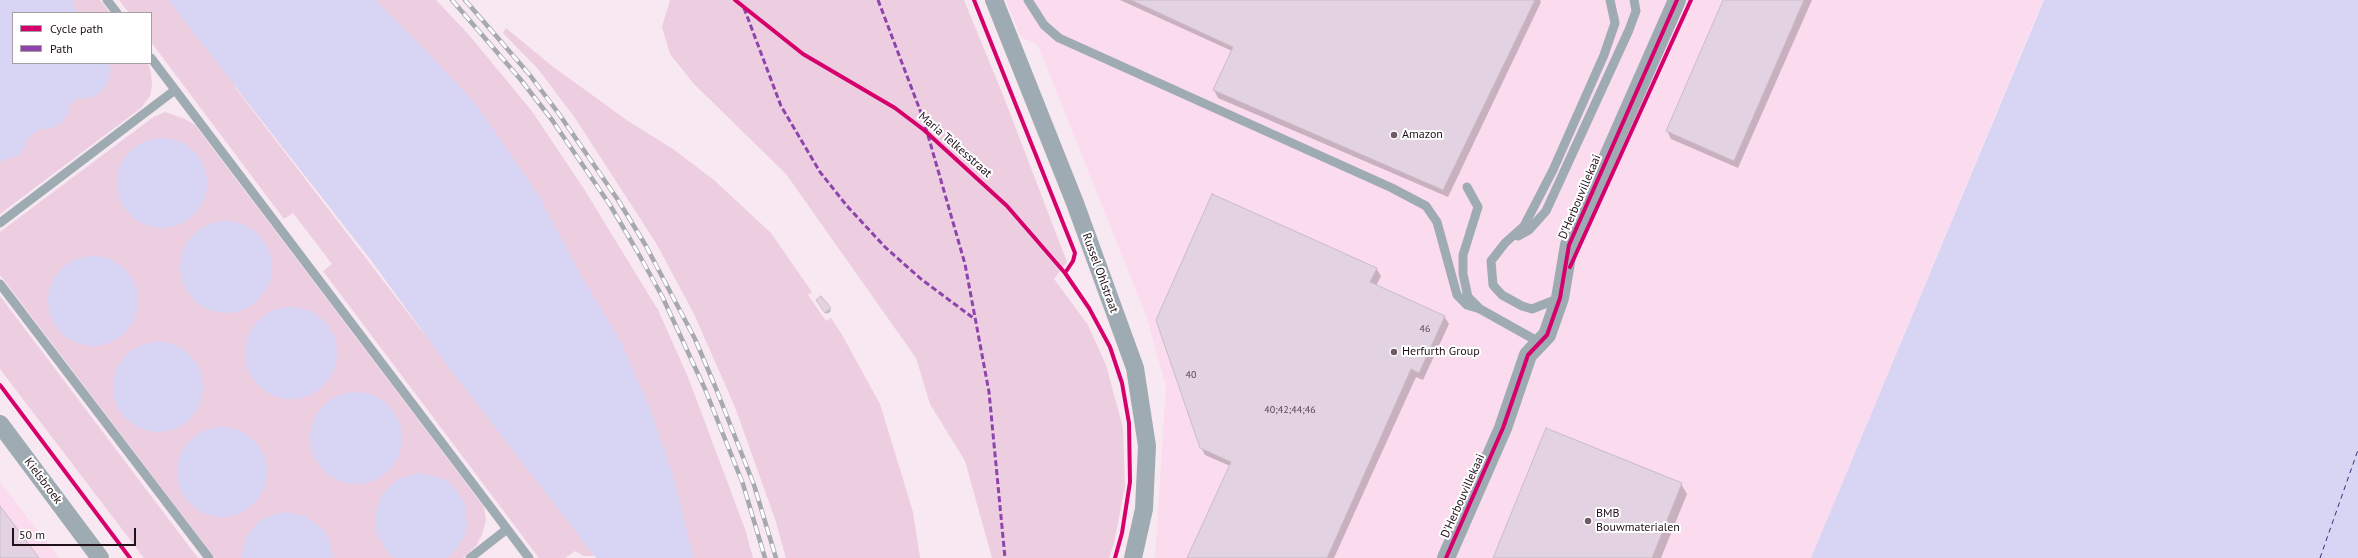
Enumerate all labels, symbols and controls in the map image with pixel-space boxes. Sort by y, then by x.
legend [12,12,152,64]
text: Cycle path [50,21,103,36]
text: Path [50,41,73,56]
street label: Maria Telkesstraat [915,109,995,181]
place label: Amazon [1402,128,1443,142]
marker: Amazon [1389,130,1399,140]
street label: D'Herbouvillekaai [1556,152,1604,242]
street label: Russel Ohlstraat [1079,231,1121,315]
house number: 46 [1420,323,1430,335]
place label: Herfurth Group [1402,345,1480,359]
marker: Herfurth Group [1389,347,1399,357]
house number: 40 [1186,369,1196,381]
house number: 40;42;44;46 [1264,404,1316,416]
street label: D'Herbouvillekaai [1438,452,1488,540]
street label: Kielsbroek [21,455,65,507]
place label: BMB Bouwmaterialen [1596,507,1680,535]
marker: BMB Bouwmaterialen [1583,516,1593,526]
scale bar [14,520,138,546]
text: 50 m [19,527,45,542]

